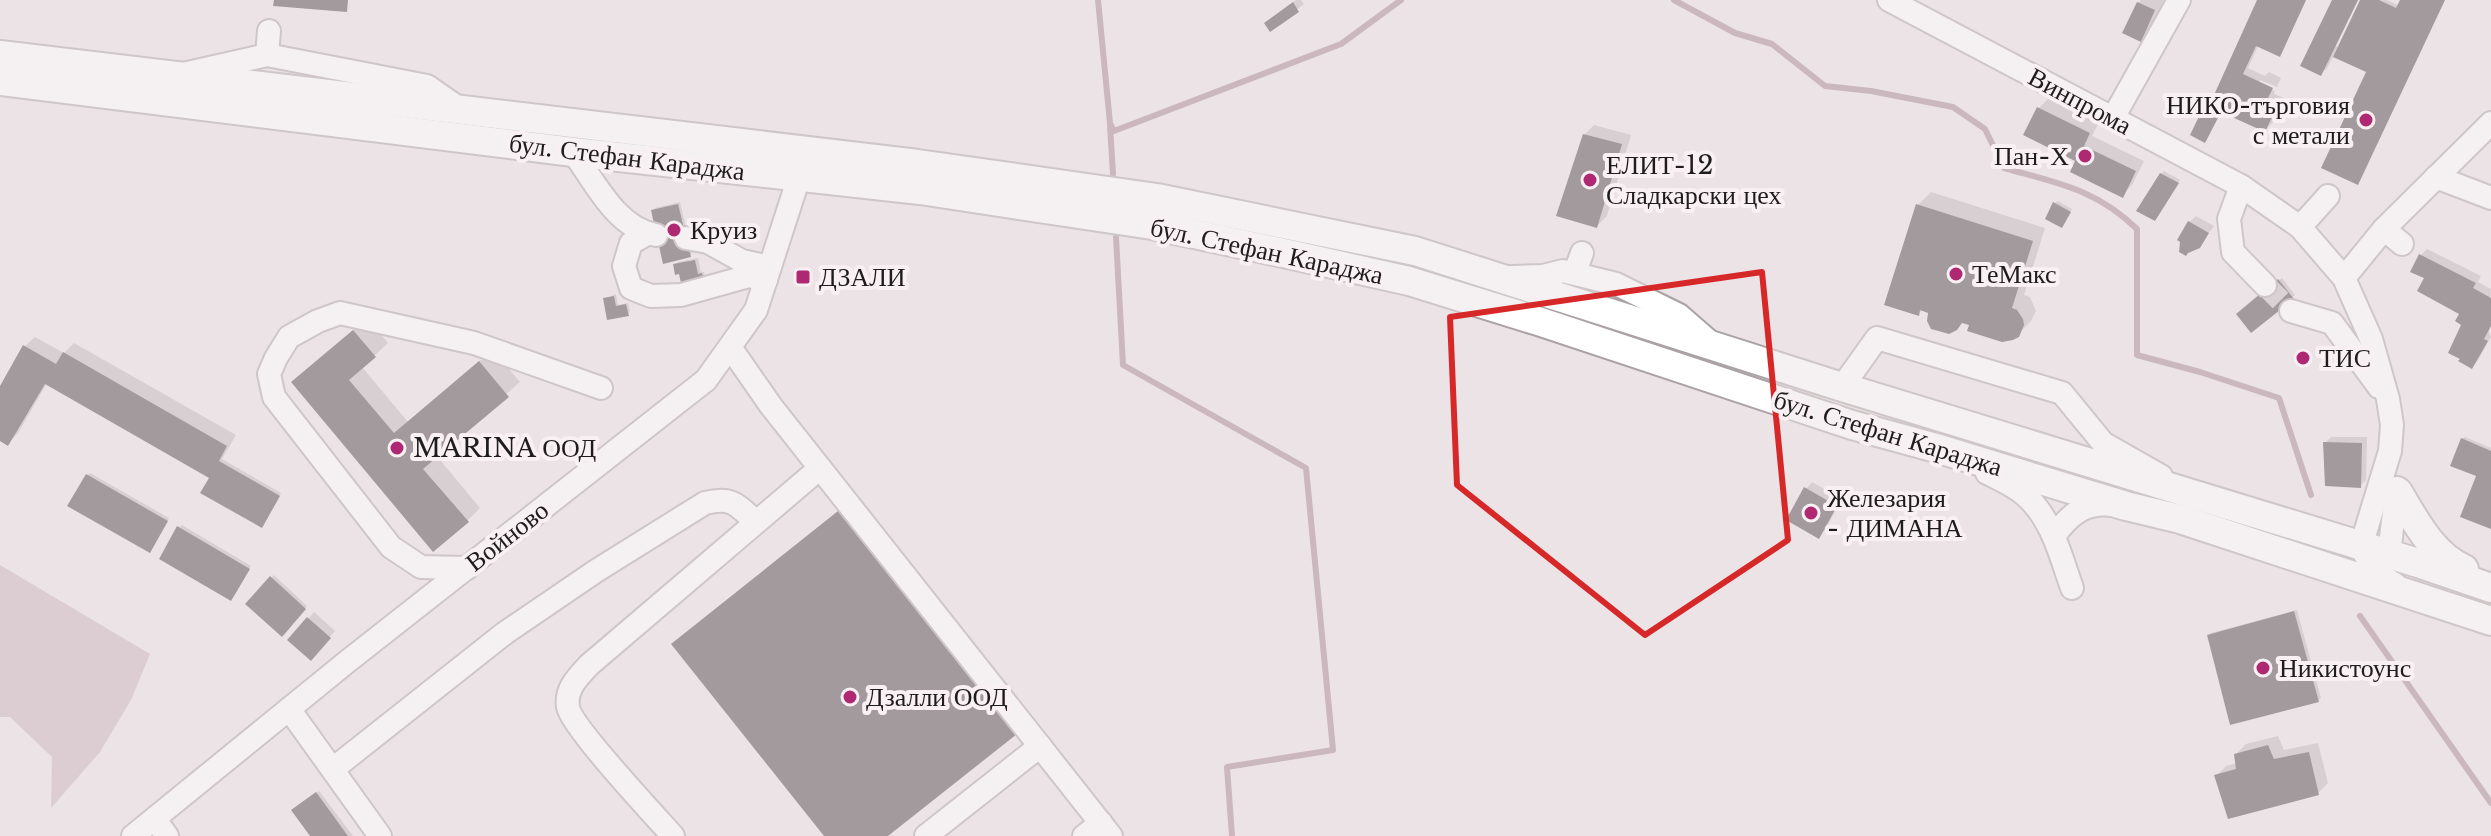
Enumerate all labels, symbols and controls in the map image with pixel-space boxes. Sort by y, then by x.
street label: Винпрома [2023,60,2138,142]
place label: НИКО-търговия с метали [2166,89,2350,151]
marker: НИКО-търговия с метали [2357,111,2375,129]
street label: бул. Стефан Караджа [507,127,747,187]
place label: Пан-Х [1994,140,2069,172]
marker: Пан-Х [2076,147,2094,165]
place label: ЕЛИТ-12 Сладкарски цех [1606,149,1782,211]
marker: ЕЛИТ-12 Сладкарски цех [1581,171,1599,189]
street label: бул. Стефан Караджа [1148,211,1387,291]
place label: Круиз [690,214,757,246]
marker: Круиз [665,221,683,239]
place label: ТеМакс [1972,258,2057,290]
place label: ДЗАЛИ [819,261,906,293]
marker: ТеМакс [1947,265,1965,283]
marker: ДЗАЛИ [794,268,812,286]
place label: ТИС [2319,342,2371,374]
marker: ТИС [2294,349,2312,367]
street label: бул. Стефан Караджа [1770,383,2007,483]
place label: MARINA ООД [413,432,597,464]
marker: MARINA ООД [388,439,406,457]
place label: Железария - ДИМАНА [1827,482,1963,544]
street label: Войново [459,494,555,578]
marker: Железария - ДИМАНА [1802,504,1820,522]
place label: Никистоунс [2279,652,2411,684]
marker: Никистоунс [2254,659,2272,677]
place label: Дзалли ООД [866,681,1008,713]
marker: Дзалли ООД [841,688,859,706]

